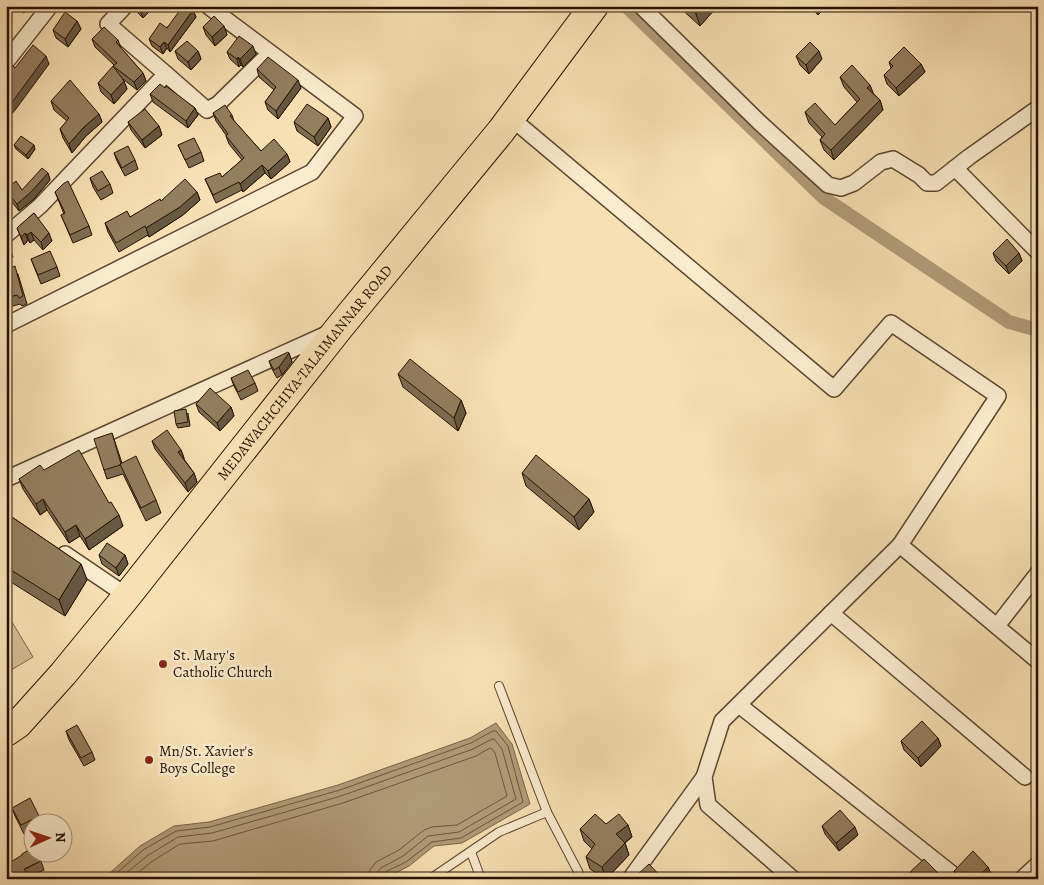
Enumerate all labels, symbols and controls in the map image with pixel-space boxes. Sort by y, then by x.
street label: MEDAWACHCHIYA-TALAIMANNAR ROAD [212,261,397,484]
place label: St. Mary's Catholic Church [173,645,273,682]
marker: St. Mary's Catholic Church [157,658,169,670]
place label: Mn/St. Xavier's Boys College [159,741,253,778]
marker: Mn/St. Xavier's Boys College [143,754,155,766]
north arrow [22,812,72,862]
text: N [51,832,70,843]

